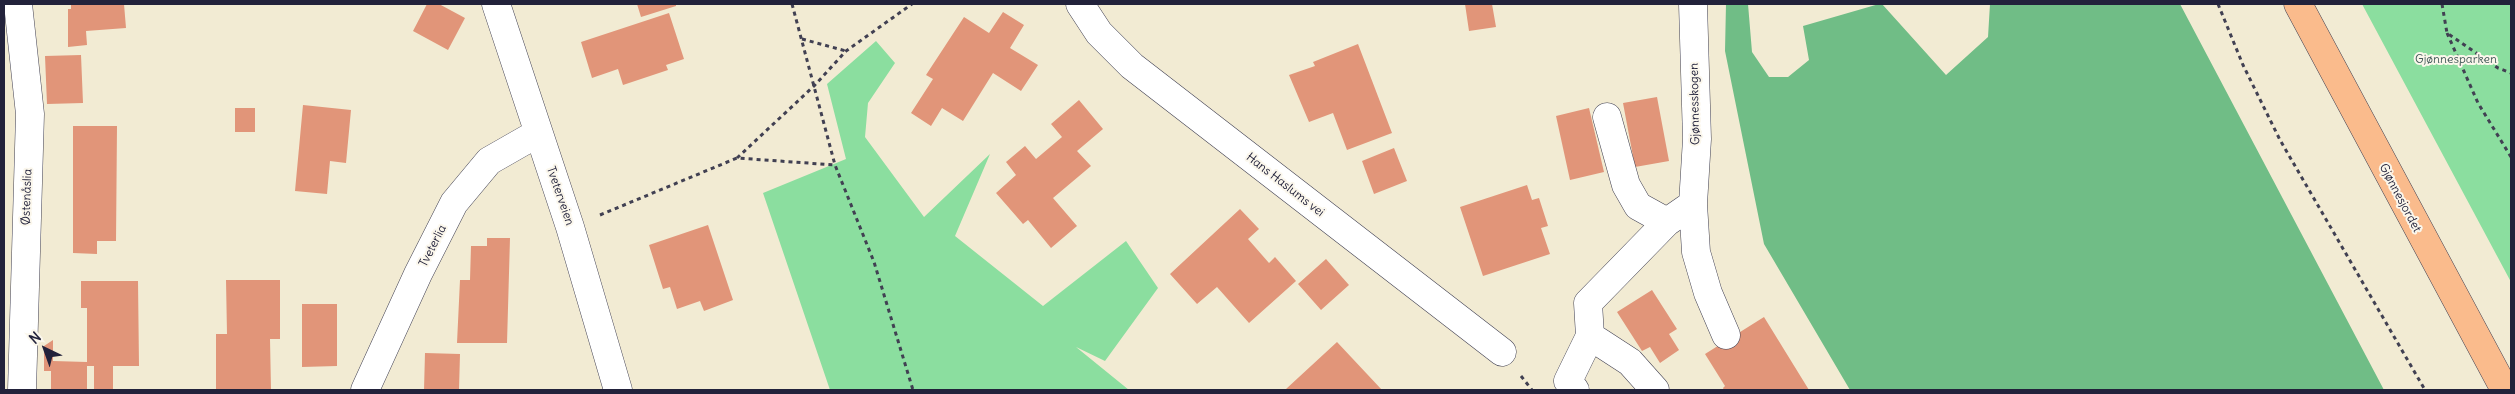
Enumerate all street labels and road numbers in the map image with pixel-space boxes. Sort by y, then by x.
street label: Gjønnesskogen [1687,63,1703,145]
street label: Hans Haslums vei [1243,150,1327,220]
street label: Gjønnesjordet [2376,161,2424,235]
street label: Tveterveien [543,165,577,227]
street label: Østenåslia [19,169,35,225]
street label: Tveterlia [416,223,450,269]

